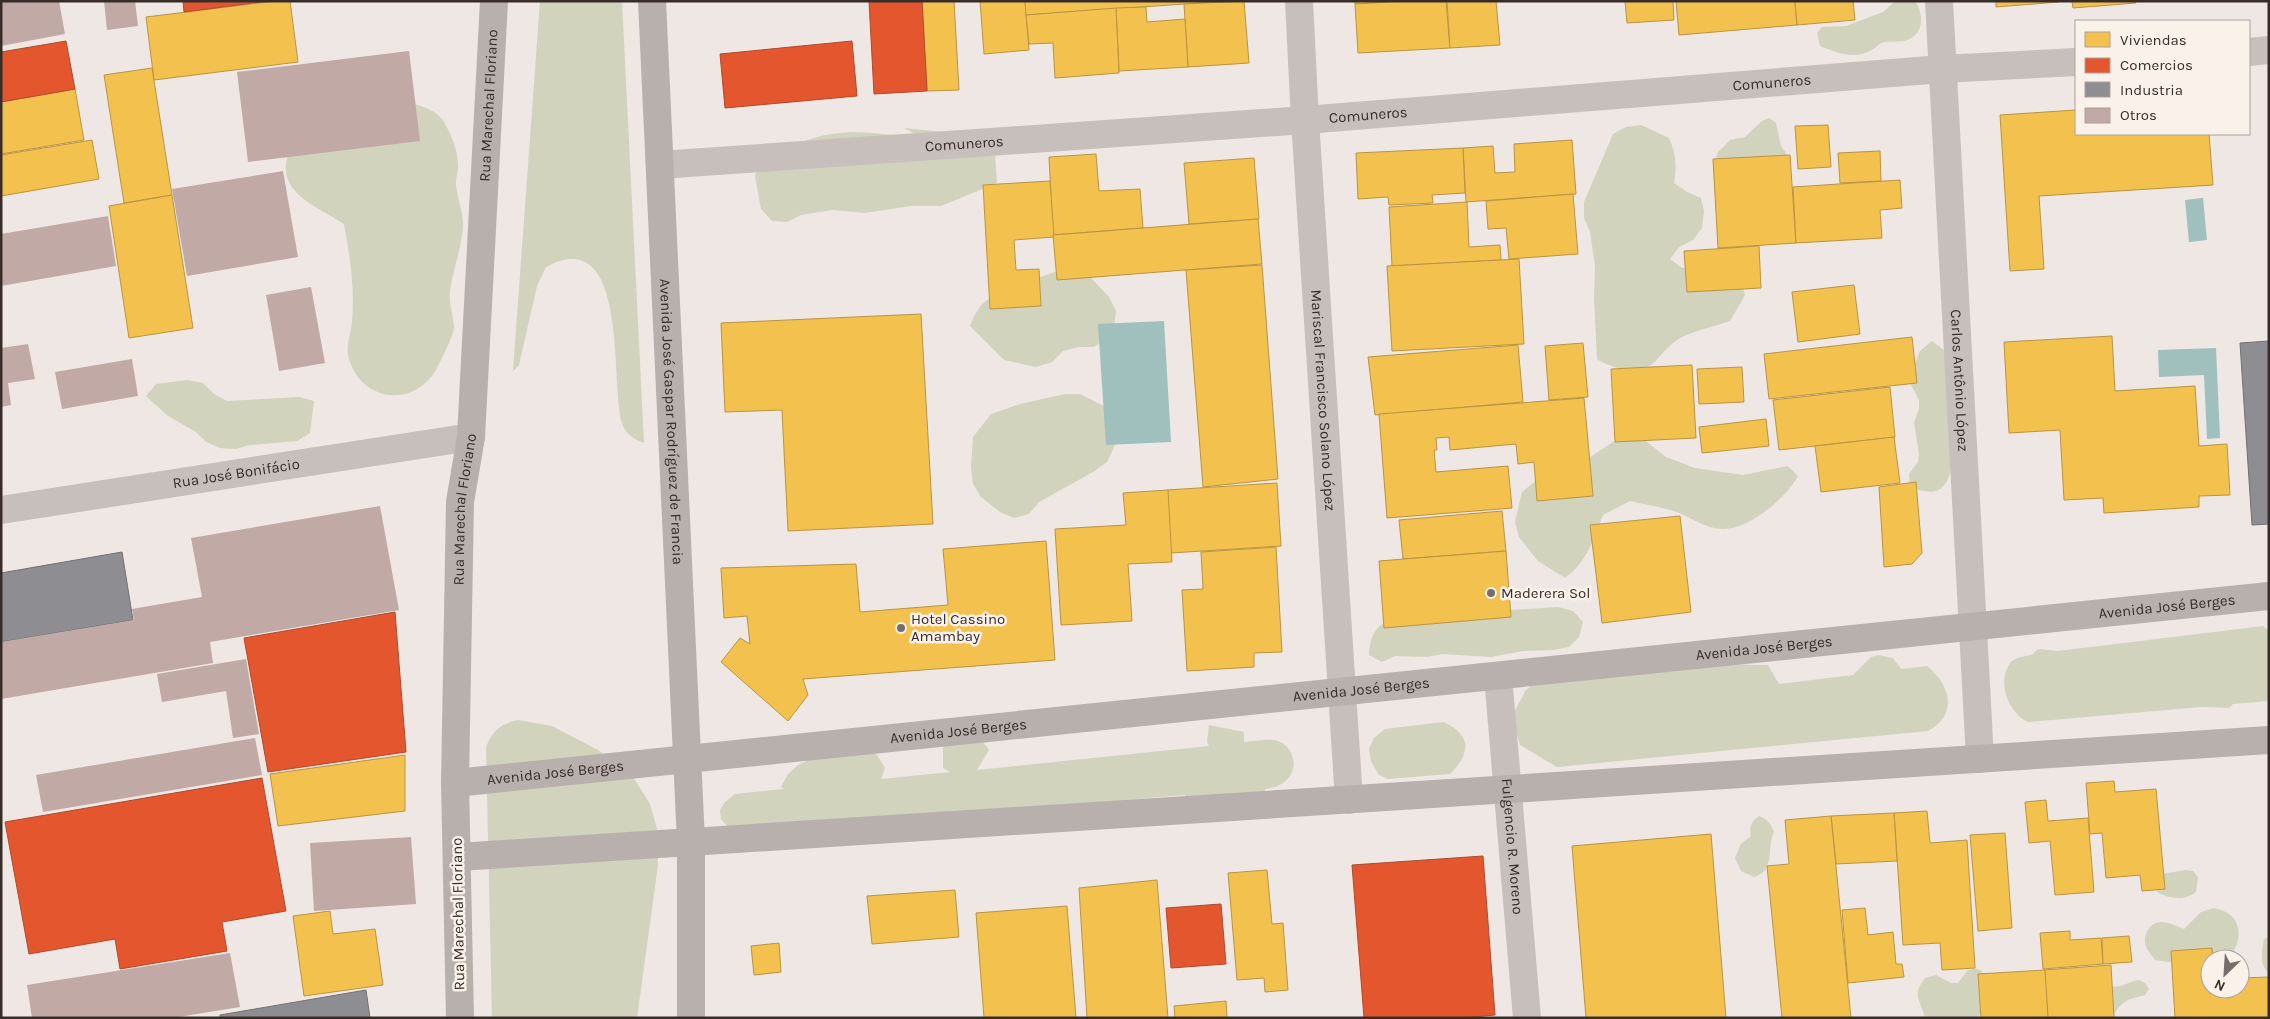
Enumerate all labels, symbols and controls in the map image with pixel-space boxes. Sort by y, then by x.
legend [2075,20,2250,135]
street label: Rua Marechal Floriano [475,29,502,182]
text: Viviendas [2120,31,2187,49]
text: Comercios [2120,56,2193,74]
street label: Comuneros [1732,70,1812,95]
text: Industria [2120,81,2183,99]
street label: Comuneros [1328,103,1408,127]
text: Otros [2120,106,2157,124]
street label: Comuneros [924,132,1004,155]
street label: Avenida José Gaspar Rodríguez de Francia [656,278,687,565]
street label: Mariscal Francisco Solano López [1307,289,1339,512]
street label: Carlos Antônio López [1947,309,1972,452]
street label: Rua Marechal Floriano [450,432,480,586]
street label: Rua José Bonifácio [171,455,301,492]
place label: Maderera Sol [1501,584,1590,602]
marker: Maderera Sol [1485,587,1497,599]
street label: Avenida José Berges [2098,591,2236,623]
place label: Hotel Cassino Amambay [911,610,1005,645]
marker: Hotel Cassino Amambay [895,622,907,634]
street label: Avenida José Berges [1695,632,1833,664]
street label: Avenida José Berges [1292,674,1431,706]
street label: Avenida José Berges [889,715,1028,747]
street label: Avenida José Berges [486,757,625,789]
street label: Fulgencio R. Moreno [1498,777,1527,915]
street label: Rua Marechal Floriano [448,838,468,990]
north arrow [2200,949,2250,999]
text: N [2212,976,2228,995]

